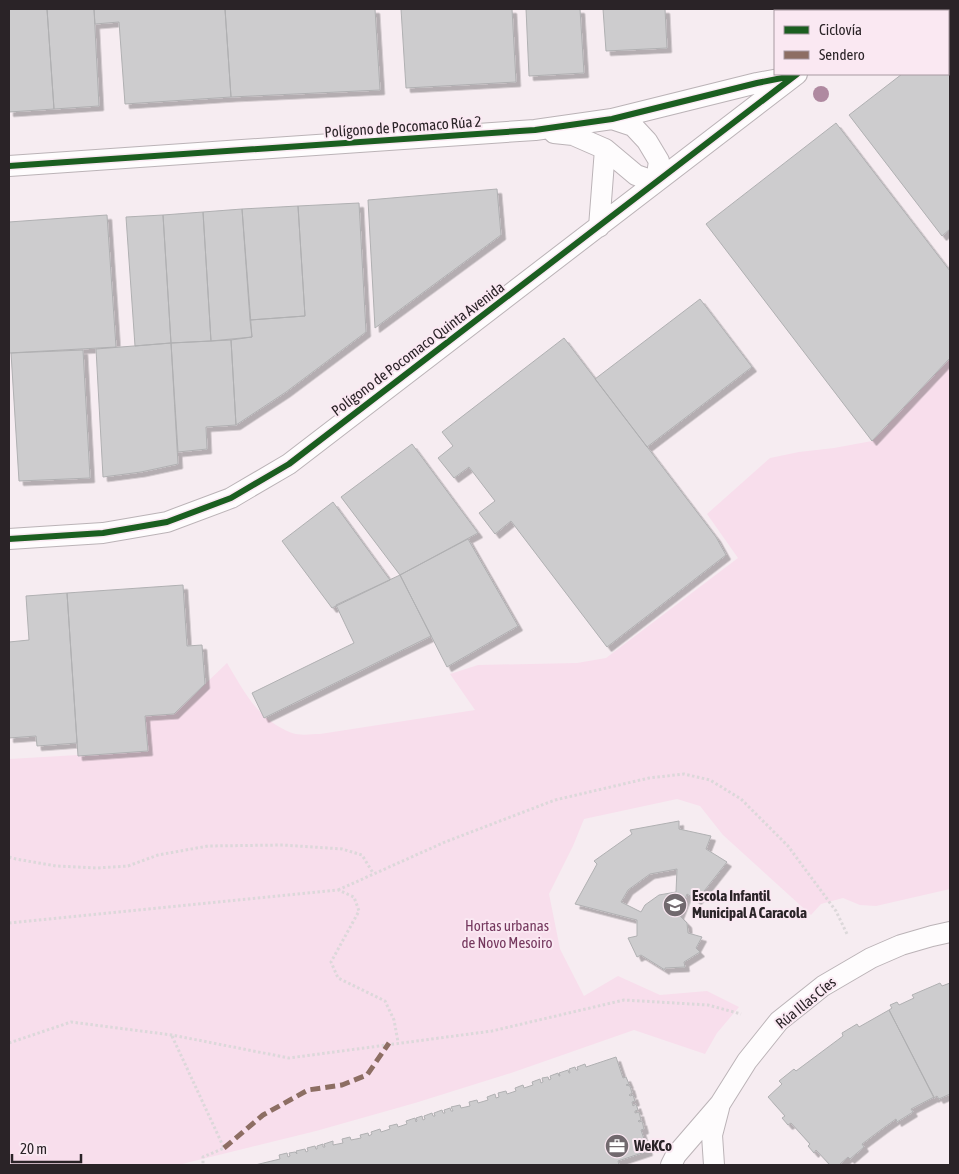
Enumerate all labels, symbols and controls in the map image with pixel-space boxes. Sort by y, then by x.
legend [774,10,949,75]
text: Ciclovía [819,21,862,38]
text: Sendero [819,46,865,63]
street label: Polígono de Pocomaco Rúa 2 [324,113,482,140]
street label: Polígono de Pocomaco Quinta Avenida [328,278,507,419]
place label: Escola Infantil Municipal A Caracola [692,887,807,921]
school or university icon: Escola Infantil Municipal A Caracola [662,892,688,918]
park label: Hortas urbanas de Novo Mesoiro [462,917,553,951]
street label: Rúa Illas Cíes [772,973,839,1032]
scale bar [12,1132,81,1164]
office icon: WeKCo [604,1133,630,1159]
place label: WeKCo [633,1137,672,1154]
text: 20 m [20,1140,47,1157]

